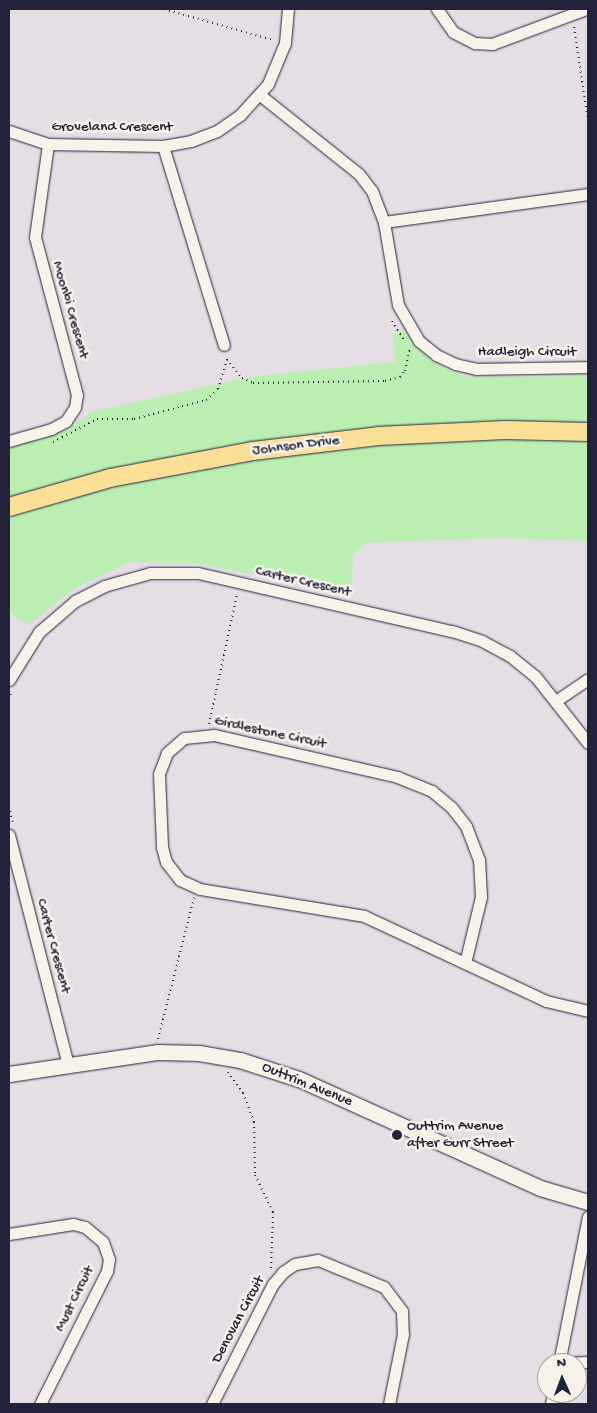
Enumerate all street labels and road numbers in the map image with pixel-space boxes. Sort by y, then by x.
street label: Groveland Crescent [52,119,172,137]
street label: Moonbi Crescent [47,259,93,361]
street label: Hadleigh Circuit [478,344,576,362]
street label: Johnson Drive [251,432,341,460]
street label: Carter Crescent [254,562,352,602]
street label: Girdlestone Circuit [212,712,328,754]
street label: Carter Crescent [32,897,74,995]
street label: Outtrim Avenue [259,1059,355,1111]
street label: Must Circuit [51,1263,99,1335]
street label: Denovan Circuit [208,1273,270,1367]

